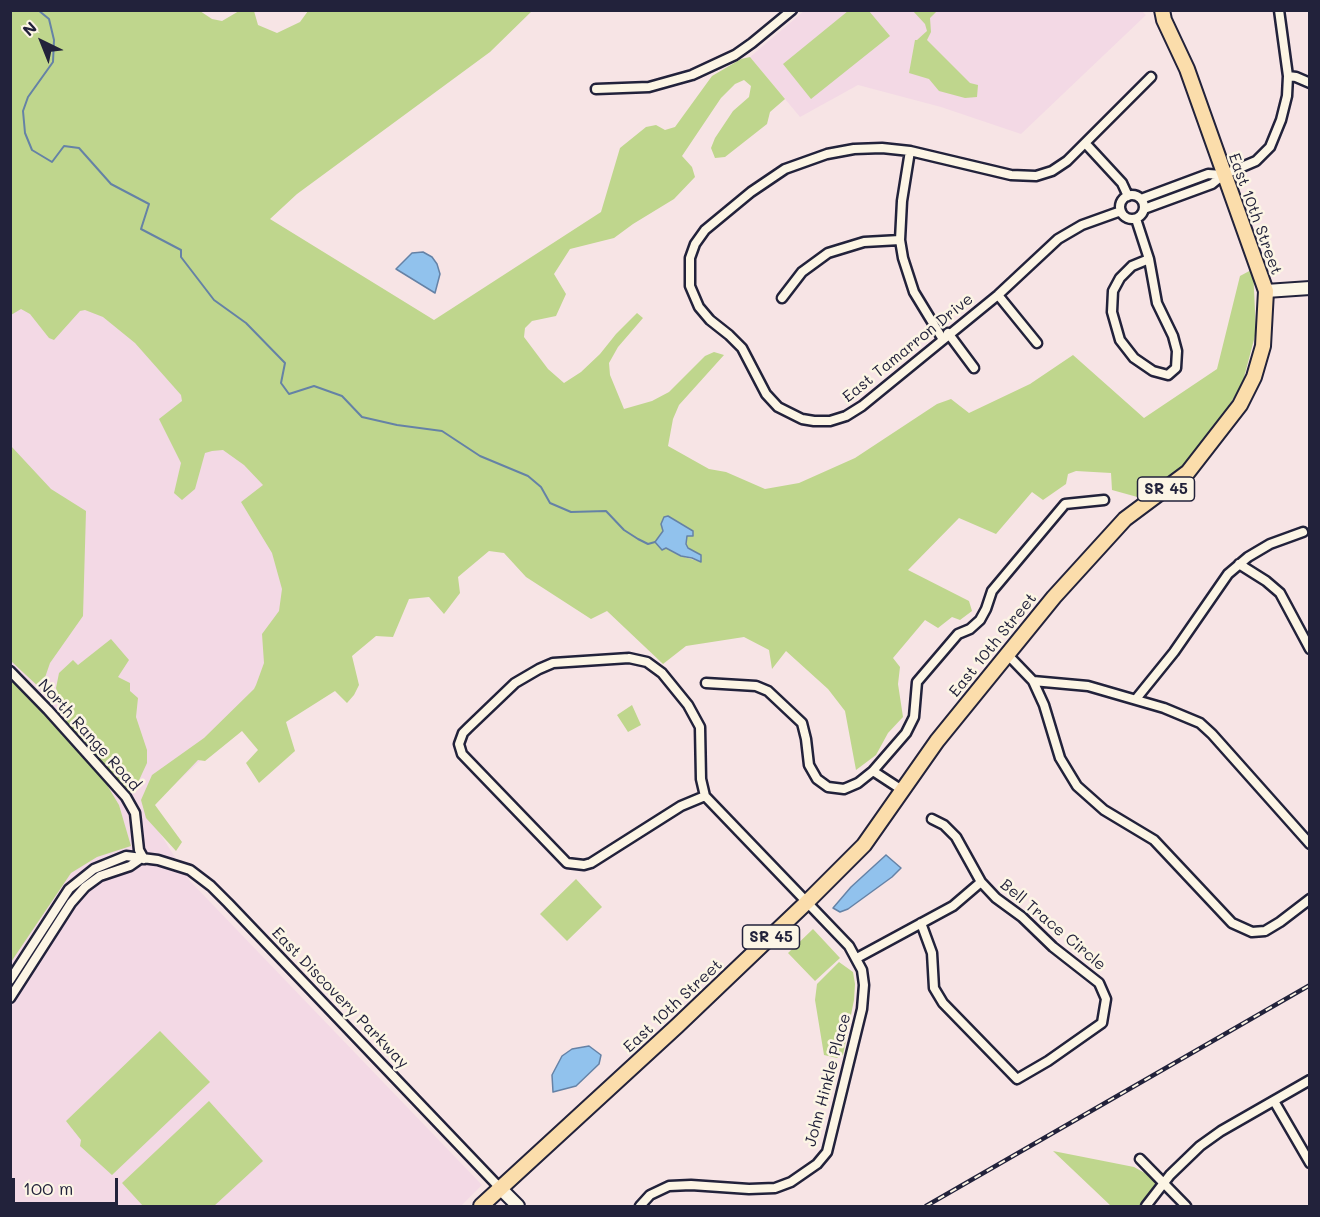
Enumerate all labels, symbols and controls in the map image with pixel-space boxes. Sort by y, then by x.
north arrow [12,12,72,72]
text: N [18,17,41,40]
street label: East 10th Street [1224,150,1286,278]
street label: East Tamarron Drive [839,289,977,407]
road number: SR 45 [1138,477,1194,501]
street label: East 10th Street [945,589,1041,701]
street label: North Range Road [34,675,144,795]
street label: Bell Trace Circle [996,875,1110,975]
street label: East Discovery Parkway [268,924,412,1072]
road number: SR 45 [742,925,800,949]
street label: East 10th Street [620,955,726,1057]
street label: John Hinkle Place [801,1011,855,1149]
scale bar [15,1166,122,1204]
text: 100 m [23,1176,73,1200]

